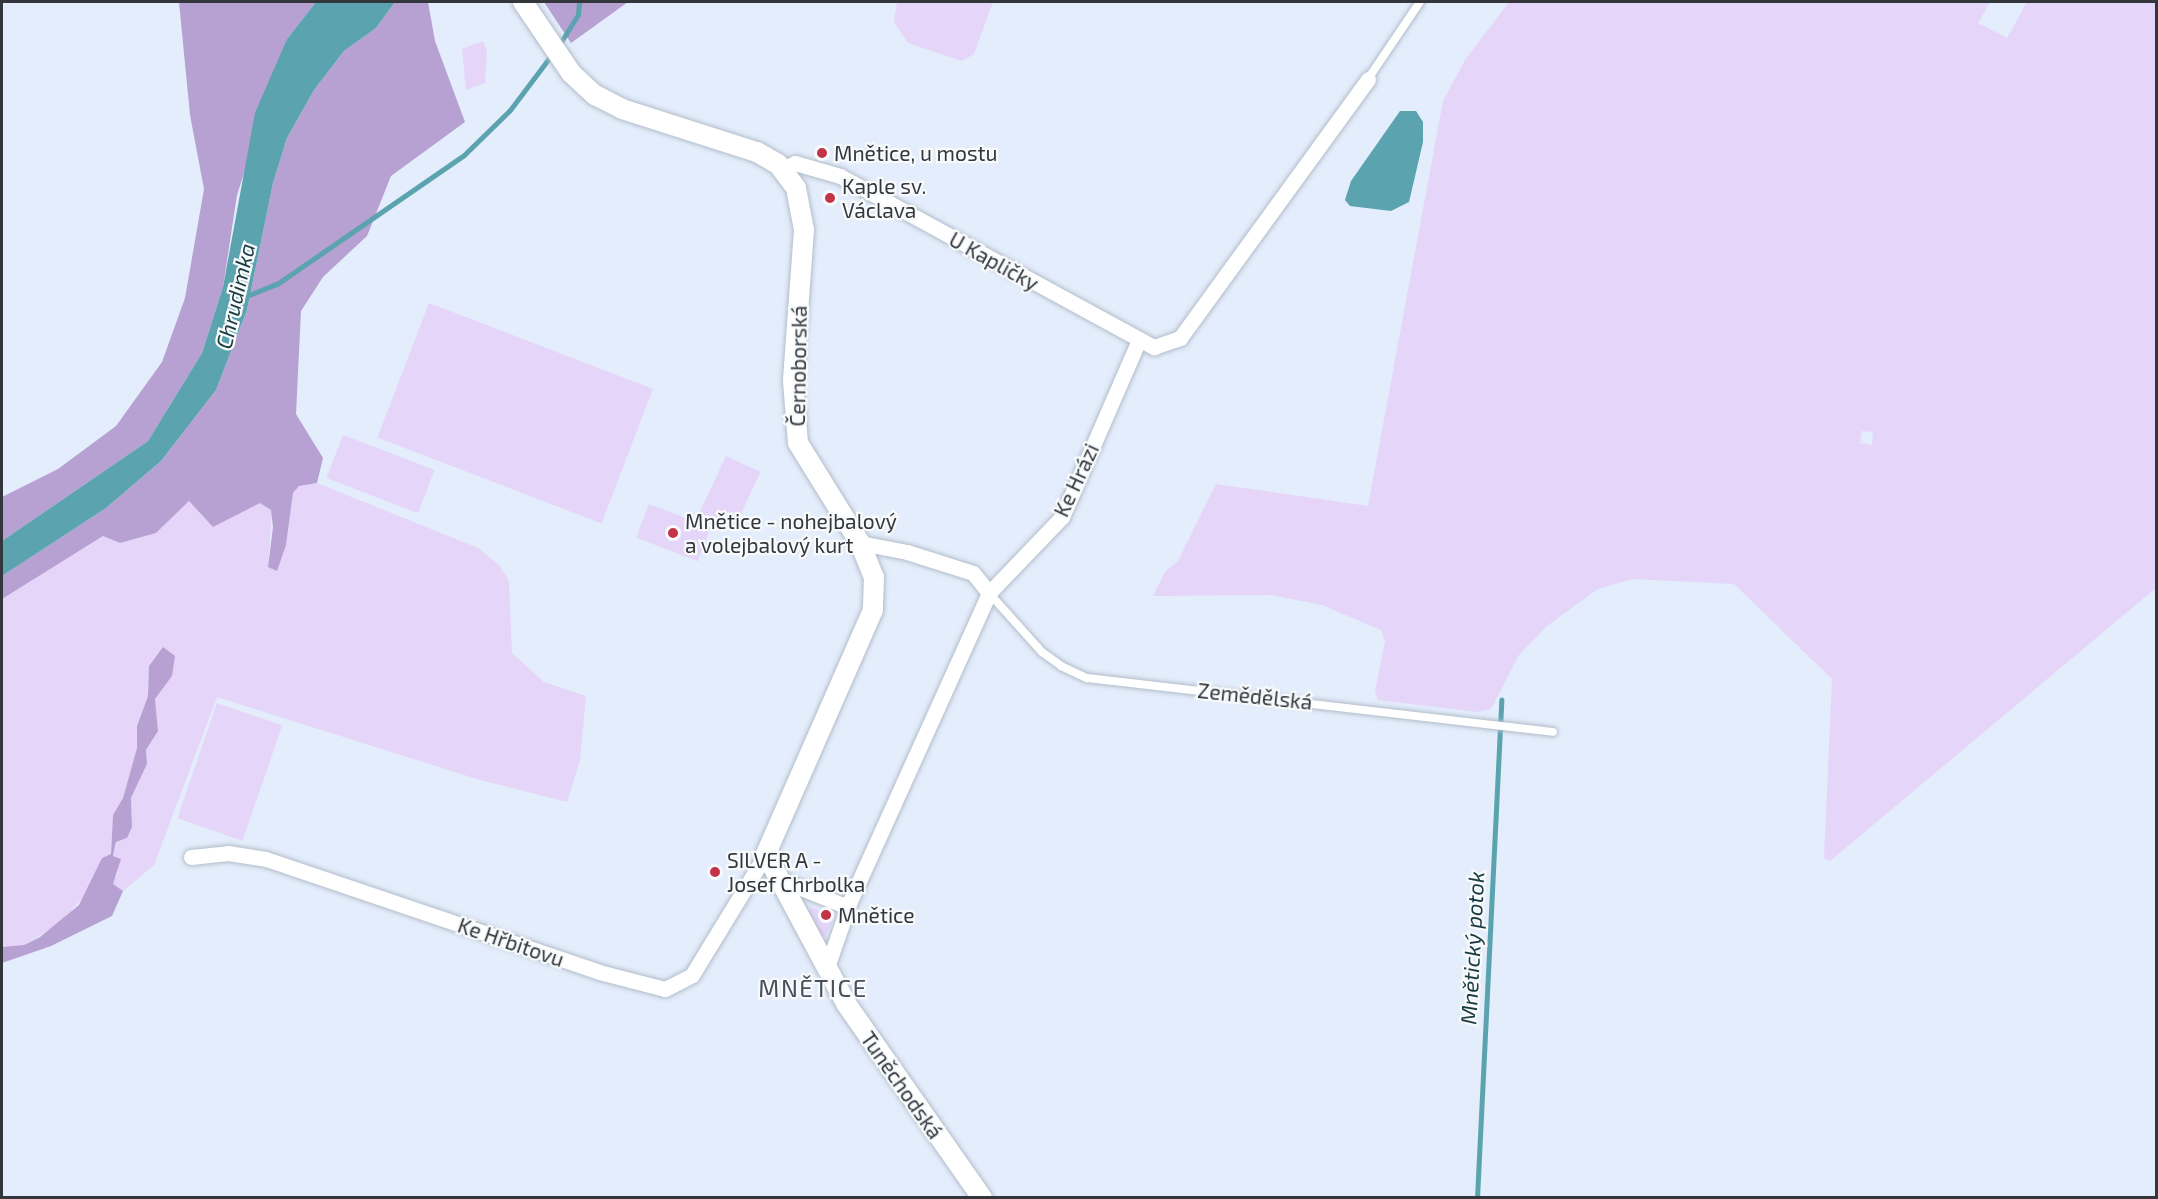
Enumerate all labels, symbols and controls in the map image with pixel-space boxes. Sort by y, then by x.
place label: Mnětice, u mostu [834,140,998,166]
marker: Mnětice, u mostu [815,146,829,160]
place label: Kaple sv. Václava [842,173,926,223]
marker: Kaple sv. Václava [823,191,837,205]
street label: U Kapličky [945,226,1043,296]
water label: Chrudimka [210,241,260,351]
street label: Černoborská [784,305,812,427]
street label: Ke Hrázi [1048,439,1104,521]
place label: Mnětice - nohejbalový a volejbalový kurt [685,508,897,558]
marker: Mnětice - nohejbalový a volejbalový kurt [666,526,680,540]
street label: Zemědělská [1196,677,1314,715]
place label: SILVER A - Josef Chrbolka [727,847,866,897]
marker: SILVER A - Josef Chrbolka [708,865,722,879]
water label: Mnětický potok [1455,871,1489,1025]
place label: Mnětice [838,902,914,928]
marker: Mnětice [819,908,833,922]
street label: Ke Hřbitovu [455,912,567,972]
district label: MNĚTICE [758,974,868,1002]
street label: Tuněchodská [856,1027,948,1143]

